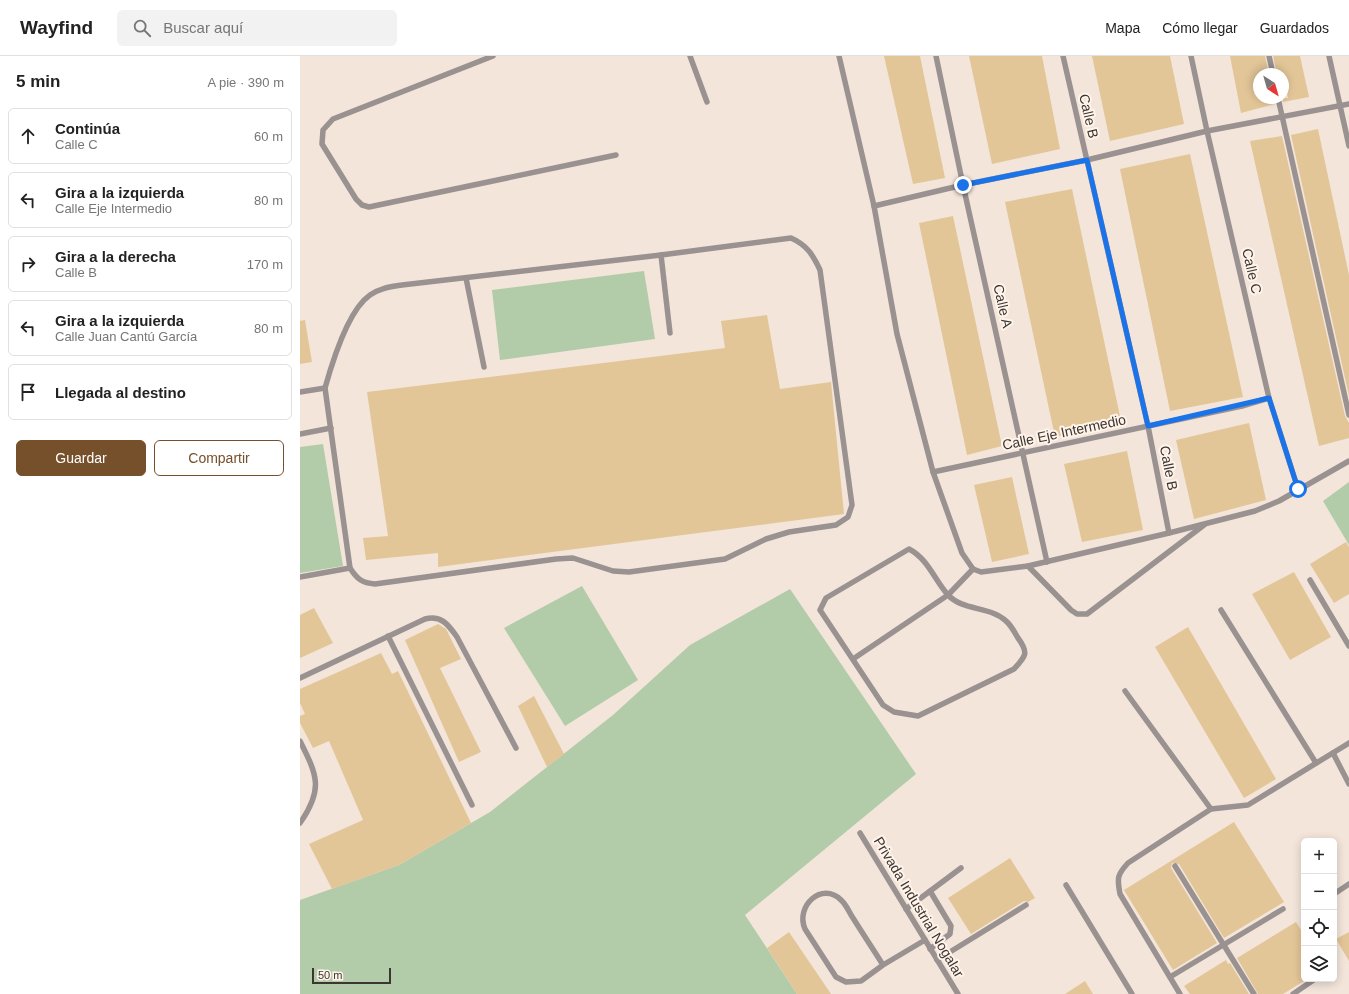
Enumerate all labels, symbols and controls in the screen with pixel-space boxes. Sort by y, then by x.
search box [117,10,397,46]
text: Wayfind [20,17,93,38]
icon: search [131,17,153,39]
text: Buscar aquí [163,19,243,36]
text: Mapa [1105,20,1140,36]
text: Cómo llegar [1162,20,1238,36]
text: Guardados [1260,20,1329,36]
north arrow [1253,68,1289,104]
text: 5 min [16,72,60,91]
text: A pie · 390 m [207,75,284,90]
street label: Calle B [1076,92,1102,140]
text: Continúa [55,120,120,137]
icon: ahead [17,125,39,147]
text: 60 m [254,129,283,144]
text: Calle C [55,137,98,152]
route end [954,176,972,194]
text: Gira a la izquierda [55,184,184,201]
icon: left [17,189,39,211]
text: 80 m [254,193,283,208]
text: Calle Eje Intermedio [55,201,172,216]
street label: Calle C [1239,247,1265,295]
text: Gira a la derecha [55,248,176,265]
icon: right [17,253,39,275]
text: 170 m [247,257,283,272]
text: Calle B [55,265,97,280]
street label: Calle A [990,283,1016,330]
text: Gira a la izquierda [55,312,184,329]
icon: left [17,317,39,339]
text: 80 m [254,321,283,336]
text: Calle Juan Cantú García [55,329,197,344]
icon: arrive [17,381,39,403]
text: Llegada al destino [55,384,186,401]
street label: Calle Eje Intermedio [1001,411,1128,453]
button: Guardar [16,440,146,476]
button: Compartir [154,440,284,476]
street label: Calle B [1157,444,1181,492]
route start [1289,480,1307,498]
street label: Privada Industrial Nogalar [871,834,968,980]
map controls [1301,838,1337,982]
button: + [1301,838,1337,874]
button: − [1301,874,1337,910]
button: locate [1301,910,1337,946]
button: layers [1301,946,1337,982]
scale bar [312,966,391,985]
text: 50 m [318,969,342,981]

